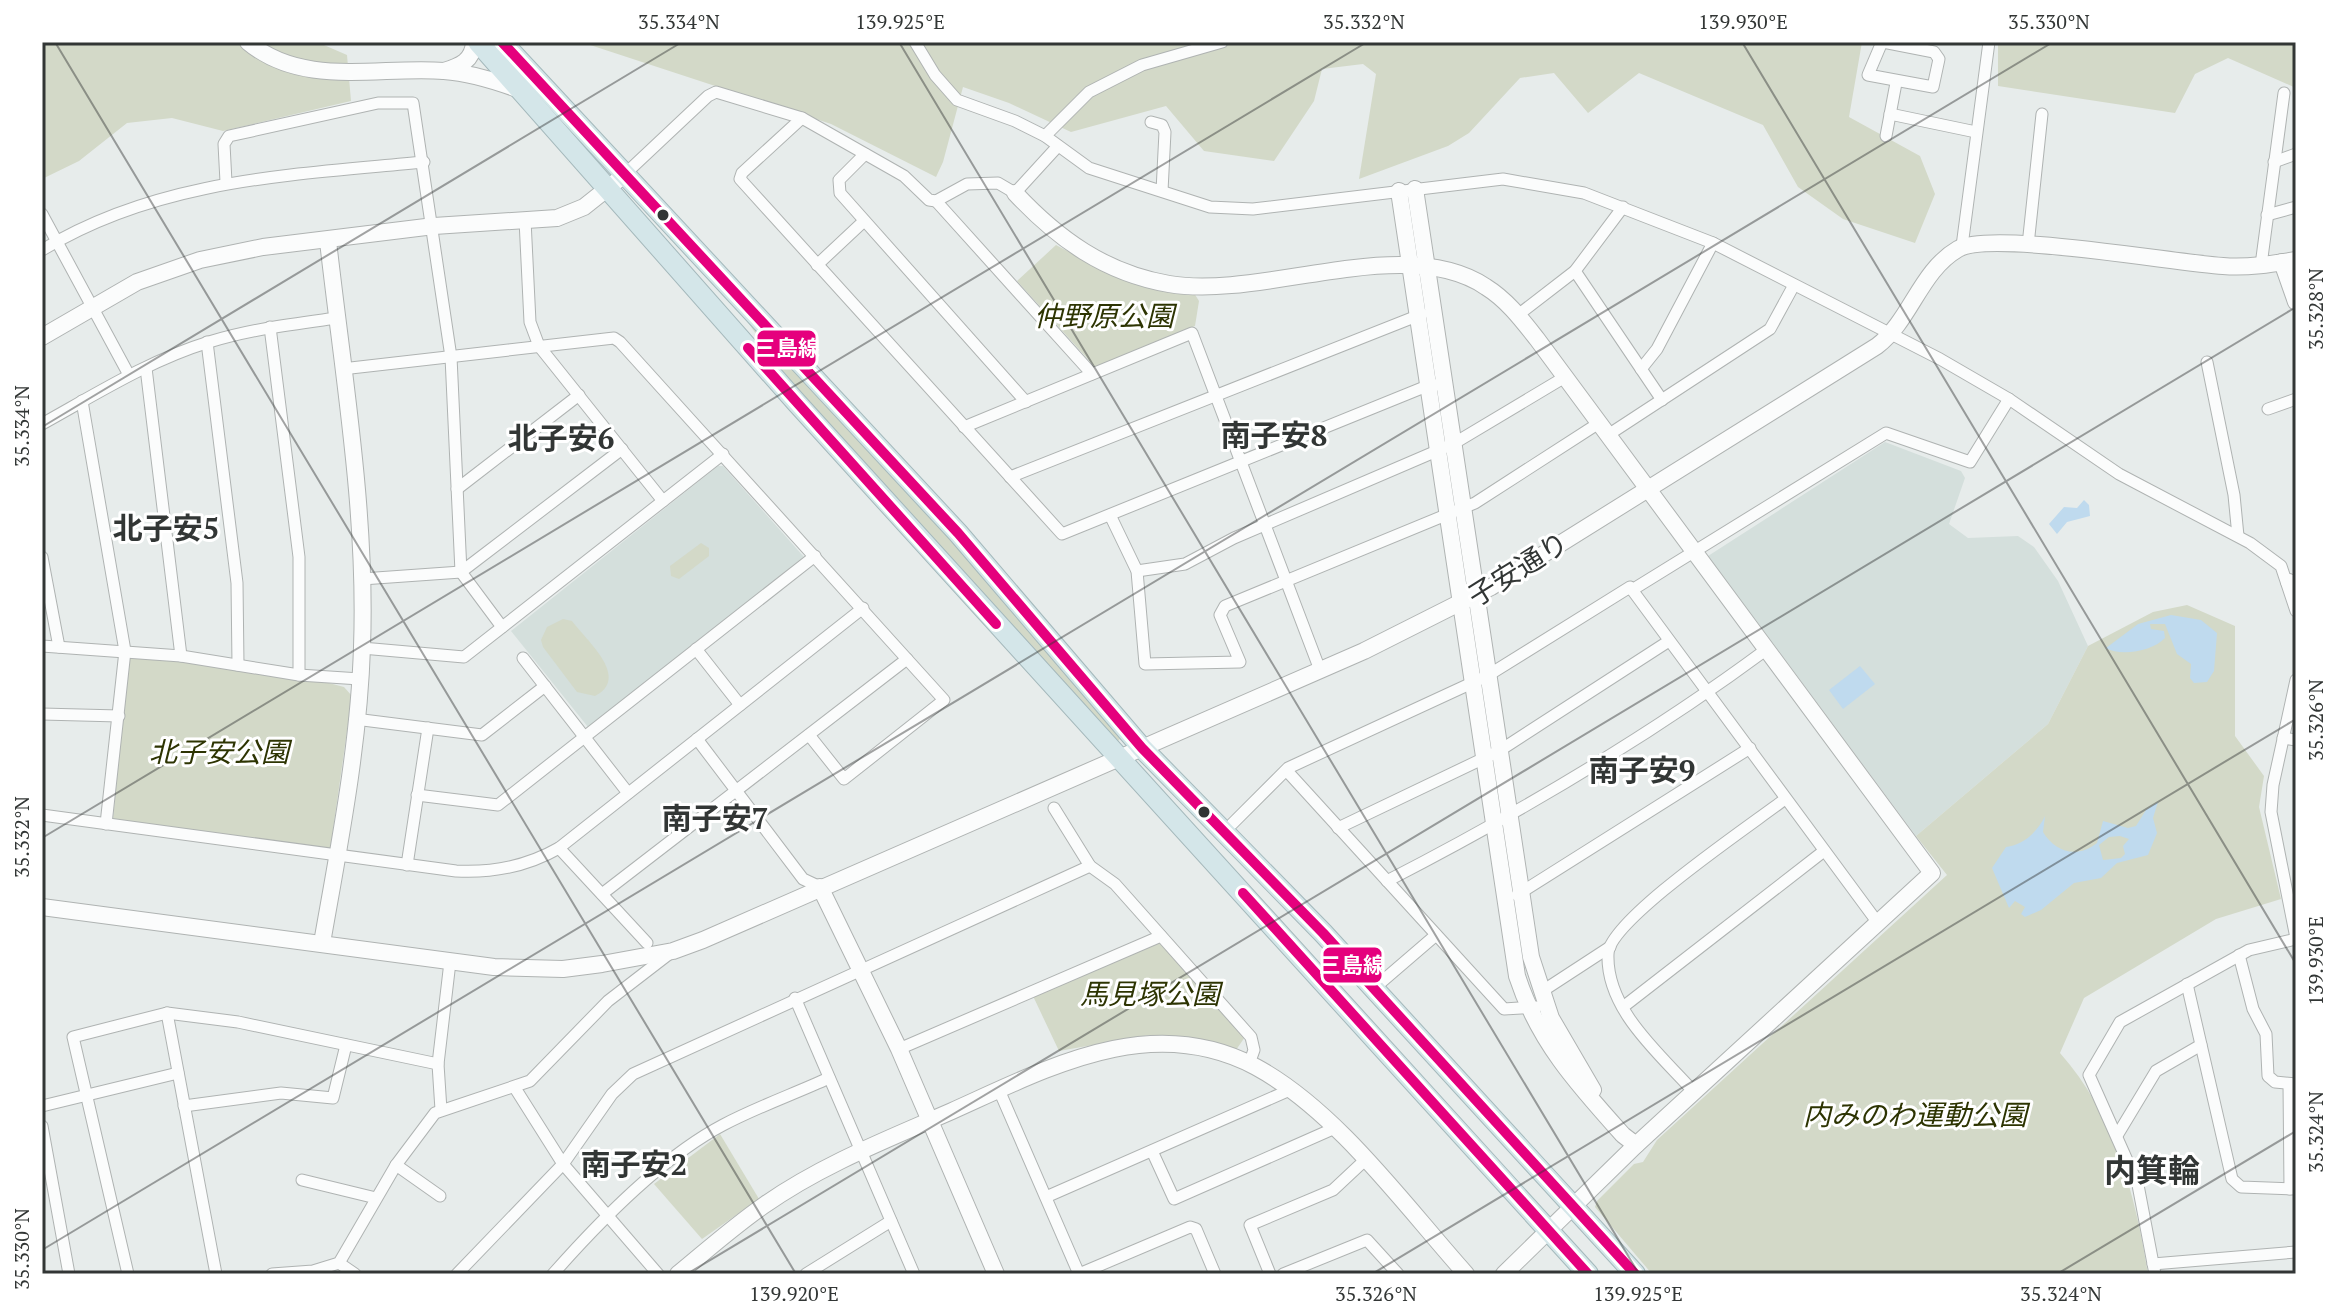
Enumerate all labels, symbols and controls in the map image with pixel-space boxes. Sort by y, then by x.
text: 35.334°N [638,8,720,35]
text: 139.925°E [855,8,945,35]
text: 35.332°N [1323,8,1405,35]
text: 139.930°E [1698,8,1788,35]
text: 35.330°N [2008,8,2090,35]
unlabelled marker [655,207,671,223]
text: 35.328°N [2302,268,2329,350]
park label: 仲野原公園 [1034,297,1178,334]
line badge: 三島線 [756,329,817,368]
text: 三島線 [754,333,820,362]
text: 35.334°N [8,385,35,467]
district label: 南子安8 [1221,415,1327,455]
district label: 北子安6 [508,418,615,458]
district label: 北子安5 [113,508,219,548]
street label: 子安通り [1460,523,1575,614]
text: 35.326°N [2302,679,2329,761]
park label: 北子安公園 [149,733,293,770]
district label: 南子安9 [1589,750,1695,790]
text: 35.332°N [8,796,35,878]
district label: 南子安7 [662,798,768,838]
unlabelled marker [1196,804,1212,820]
text: 139.930°E [2302,916,2329,1006]
line badge: 三島線 [1322,946,1383,984]
text: 三島線 [1319,950,1385,979]
park label: 馬見塚公園 [1080,975,1224,1012]
text: 35.324°N [2302,1091,2329,1173]
park label: 内みのわ運動公園 [1803,1096,2031,1133]
district label: 南子安2 [581,1144,687,1184]
district label: 内箕輪 [2104,1149,2200,1191]
text: 35.330°N [8,1208,35,1290]
text: 139.920°E [749,1280,839,1307]
text: 35.326°N [1335,1280,1417,1307]
text: 139.925°E [1593,1280,1683,1307]
text: 35.324°N [2020,1280,2102,1307]

